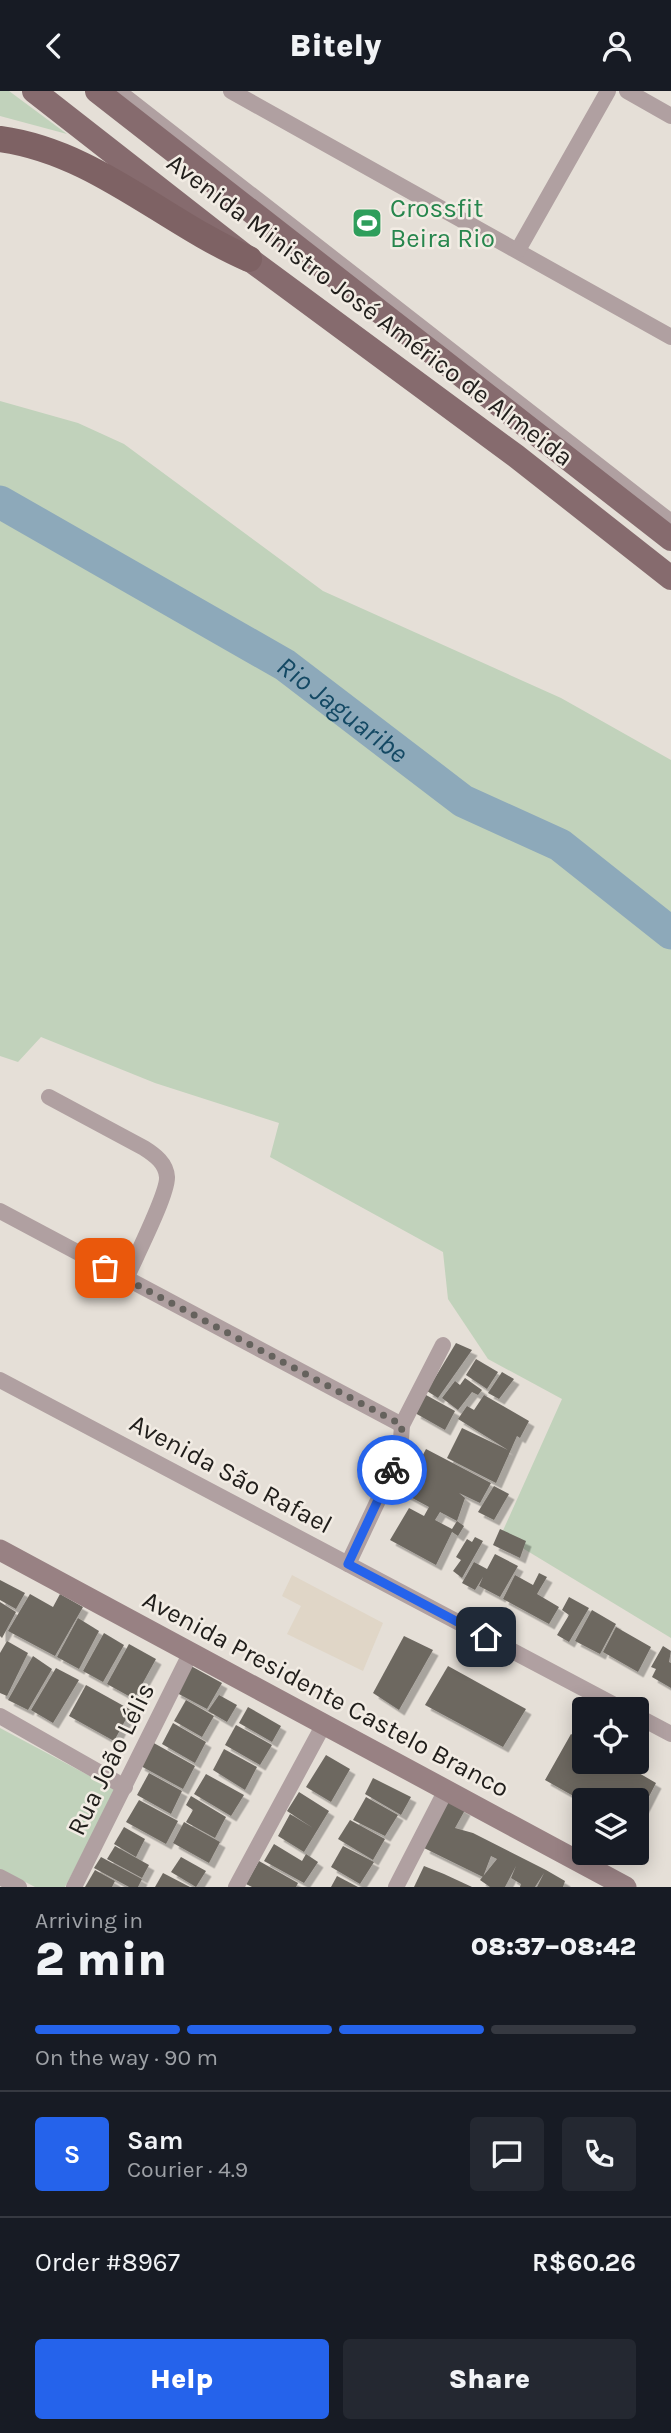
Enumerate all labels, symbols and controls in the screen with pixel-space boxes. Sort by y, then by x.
icon: back [35,27,73,65]
text: Bitely [290,27,381,64]
icon: person [598,27,636,65]
street label: Avenida Ministro José Américo de Almeida [161,147,579,473]
place label: Crossfit Beira Rio [390,193,495,254]
sports icon: Crossfit Beira Rio [350,206,384,240]
water label: Rio Jaguaribe [271,649,415,769]
pin [75,1238,135,1298]
icon: bag [86,1249,124,1287]
street label: Avenida São Rafael [125,1408,337,1540]
courier [357,1435,427,1505]
icon: bike [373,1451,411,1489]
street label: Avenida Presidente Castelo Branco [138,1584,514,1804]
pin [456,1607,516,1667]
icon: home [467,1618,505,1656]
street label: Rua João Lélis [61,1678,161,1840]
map controls [572,1697,649,1865]
button: locate [572,1697,649,1774]
button: layers [572,1788,649,1865]
text: Arriving in [35,1907,143,1934]
text: 08:37–08:42 [471,1931,636,1962]
text: 2 min [35,1933,167,1987]
text: On the way · 90 m [35,2044,218,2071]
button: chat [470,2117,544,2191]
button: phone [562,2117,636,2191]
text: Sam [127,2125,183,2156]
text: S [64,2139,80,2170]
text: Courier · 4.9 [127,2156,248,2183]
text: Order #8967 [35,2247,180,2278]
text: R$60.26 [532,2247,636,2278]
button: Help [35,2339,329,2419]
button: Share [343,2339,636,2419]

